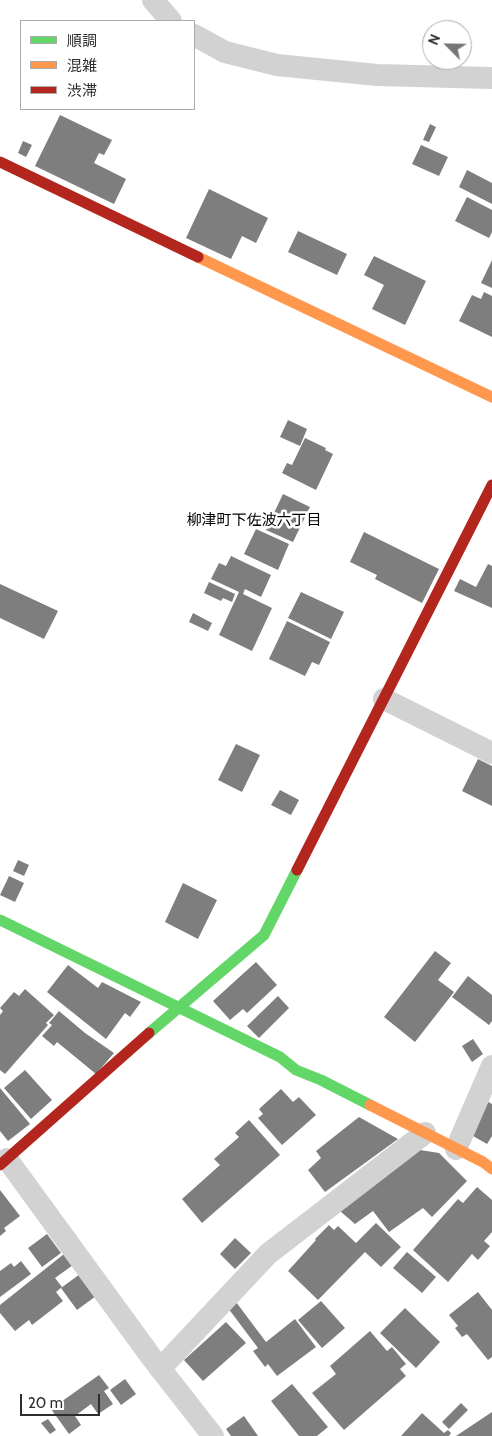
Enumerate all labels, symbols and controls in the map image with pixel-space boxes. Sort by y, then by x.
legend [20,20,195,110]
north arrow [422,20,472,70]
text: N [424,31,444,48]
text: 順調 [67,32,97,50]
text: 混雑 [67,57,97,75]
text: 渋滞 [67,82,97,100]
district label: 柳津町下佐波六丁目 [187,512,321,530]
scale bar [22,1384,102,1416]
text: 20 m [28,1394,63,1412]

